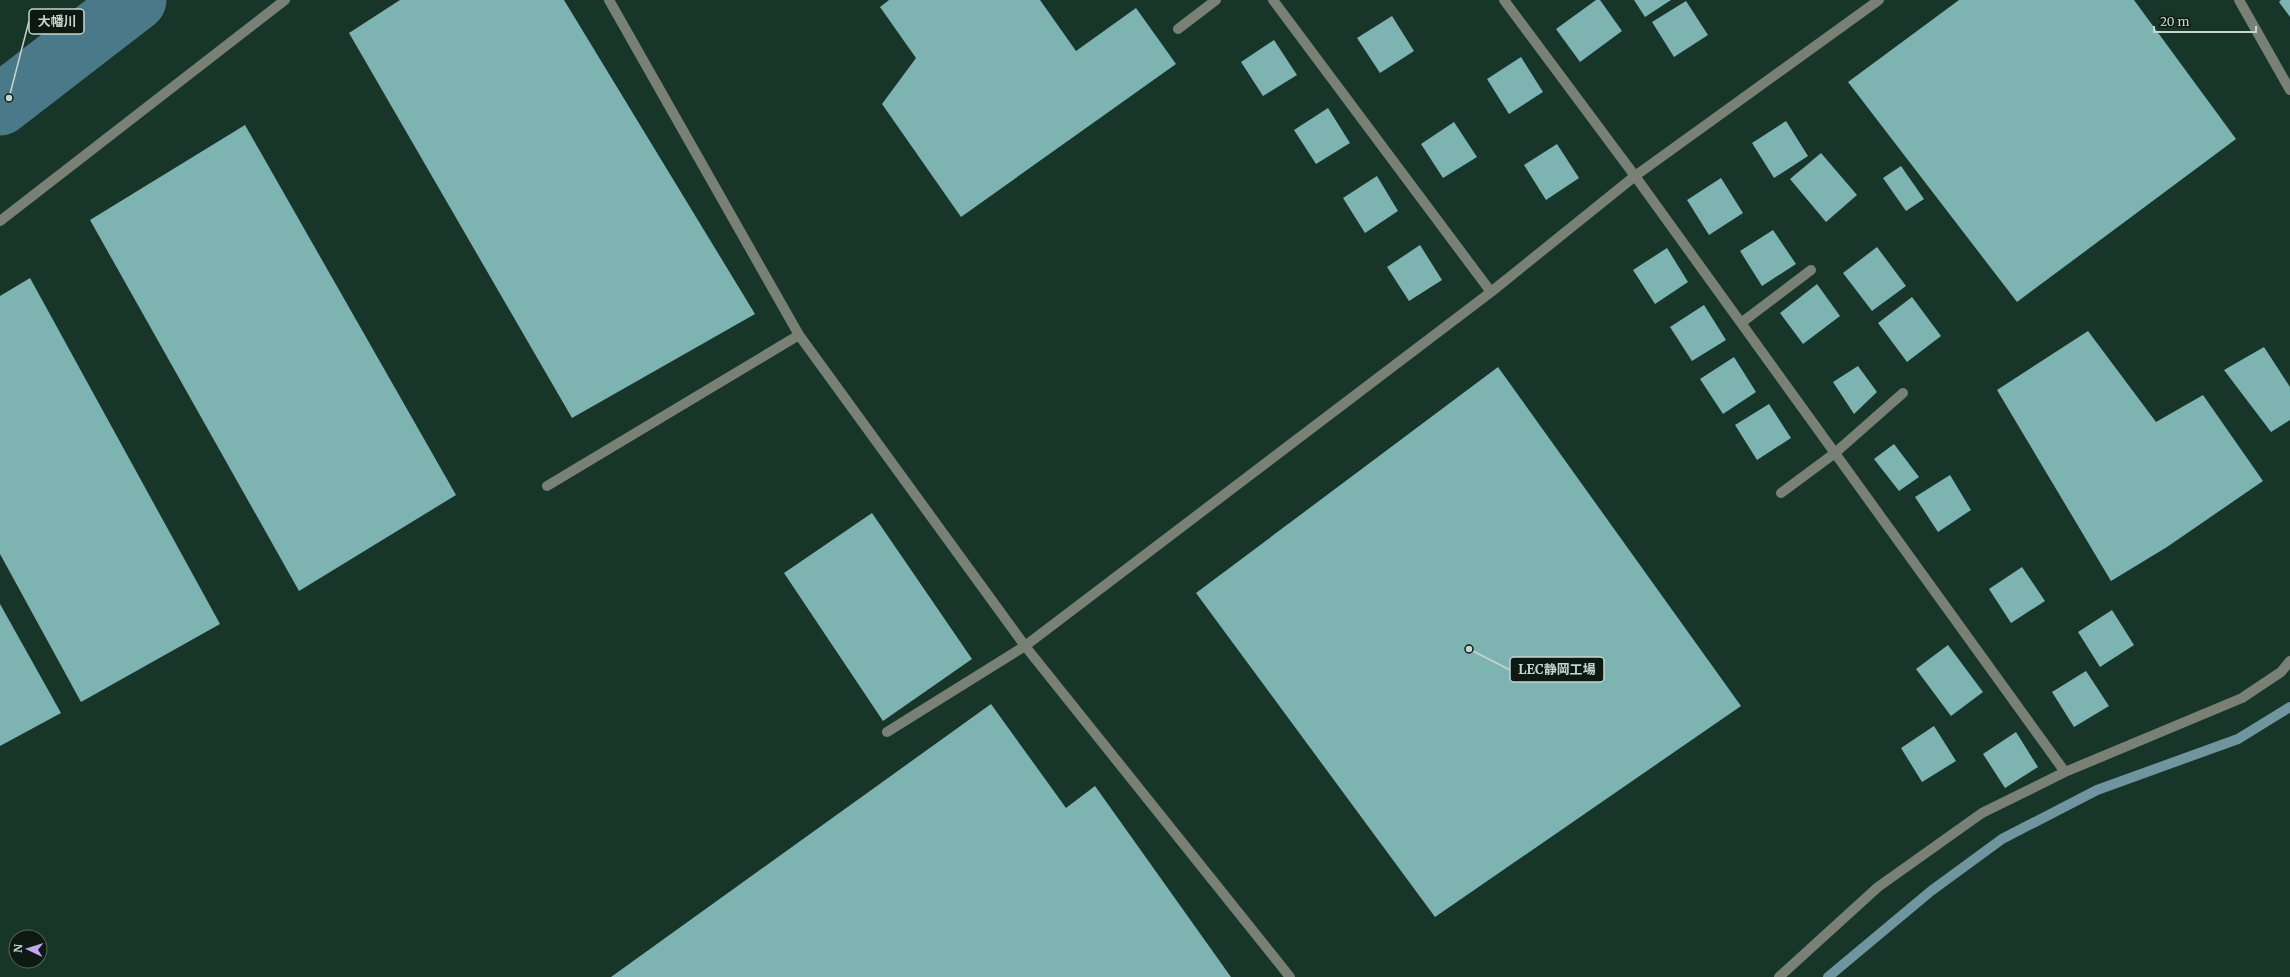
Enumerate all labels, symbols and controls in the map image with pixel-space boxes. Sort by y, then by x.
scale bar [2154,8,2256,34]
callout: 大幡川 [29,9,84,34]
text: 大幡川 [37,13,77,30]
text: 20 m [2160,14,2189,29]
callout: LEC静岡工場 [1510,657,1604,682]
text: LEC静岡工場 [1518,661,1596,678]
north arrow [8,929,48,969]
text: N [11,943,25,953]

